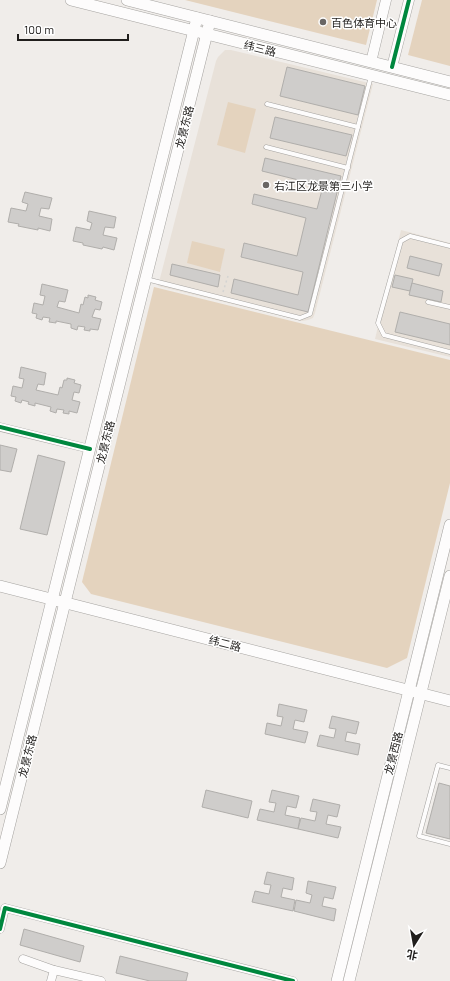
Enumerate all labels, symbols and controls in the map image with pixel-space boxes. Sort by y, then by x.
scale bar [18,16,128,42]
place label: 百色体育中心 [331,16,397,29]
marker: 百色体育中心 [318,17,328,27]
text: 100 m [24,22,54,36]
street label: 纬三路 [242,38,278,58]
street label: 龙景东路 [172,104,196,150]
place label: 右江区龙景第三小学 [274,179,373,192]
marker: 右江区龙景第三小学 [261,180,271,190]
street label: 龙景东路 [93,419,117,465]
street label: 纬二路 [207,633,243,653]
street label: 龙景西路 [381,730,405,776]
street label: 龙景东路 [15,733,39,779]
north arrow [394,925,434,965]
text: 北 [405,948,419,963]

